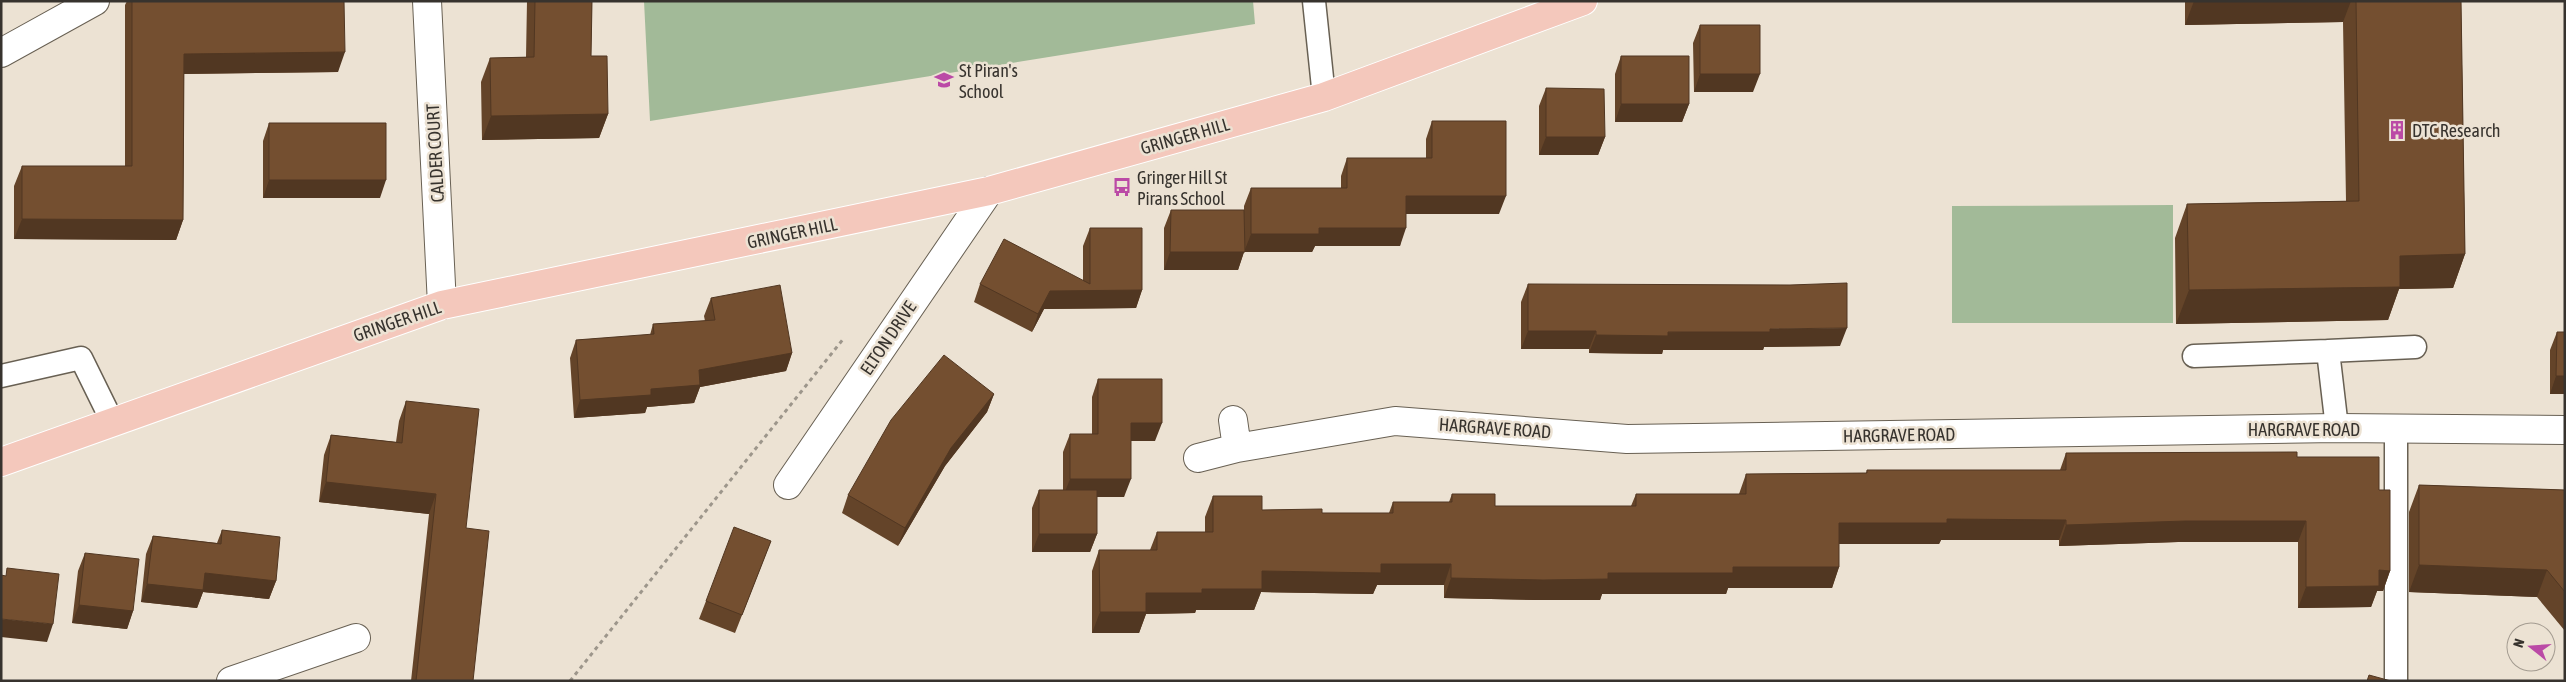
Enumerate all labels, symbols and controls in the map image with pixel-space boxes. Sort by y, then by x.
place label: St Piran's School [959,60,1018,102]
school or university icon: St Piran's School [933,69,955,91]
street label: CALDER COURT [422,103,448,203]
street label: GRINGER HILL [1138,113,1232,159]
building icon: DTC Research [2386,119,2408,141]
place label: DTC Research [2412,120,2501,141]
place label: Gringer Hill St Pirans School [1137,167,1227,209]
bus stop icon: Gringer Hill St Pirans School [1111,176,1133,198]
street label: GRINGER HILL [745,213,839,253]
street label: GRINGER HILL [350,296,444,346]
street label: ELTON DRIVE [856,297,920,379]
street label: HARGRAVE ROAD [1438,414,1552,442]
street label: HARGRAVE ROAD [2248,419,2360,440]
street label: HARGRAVE ROAD [1843,424,1955,446]
north arrow [2506,622,2556,672]
text: N [2510,637,2527,649]

